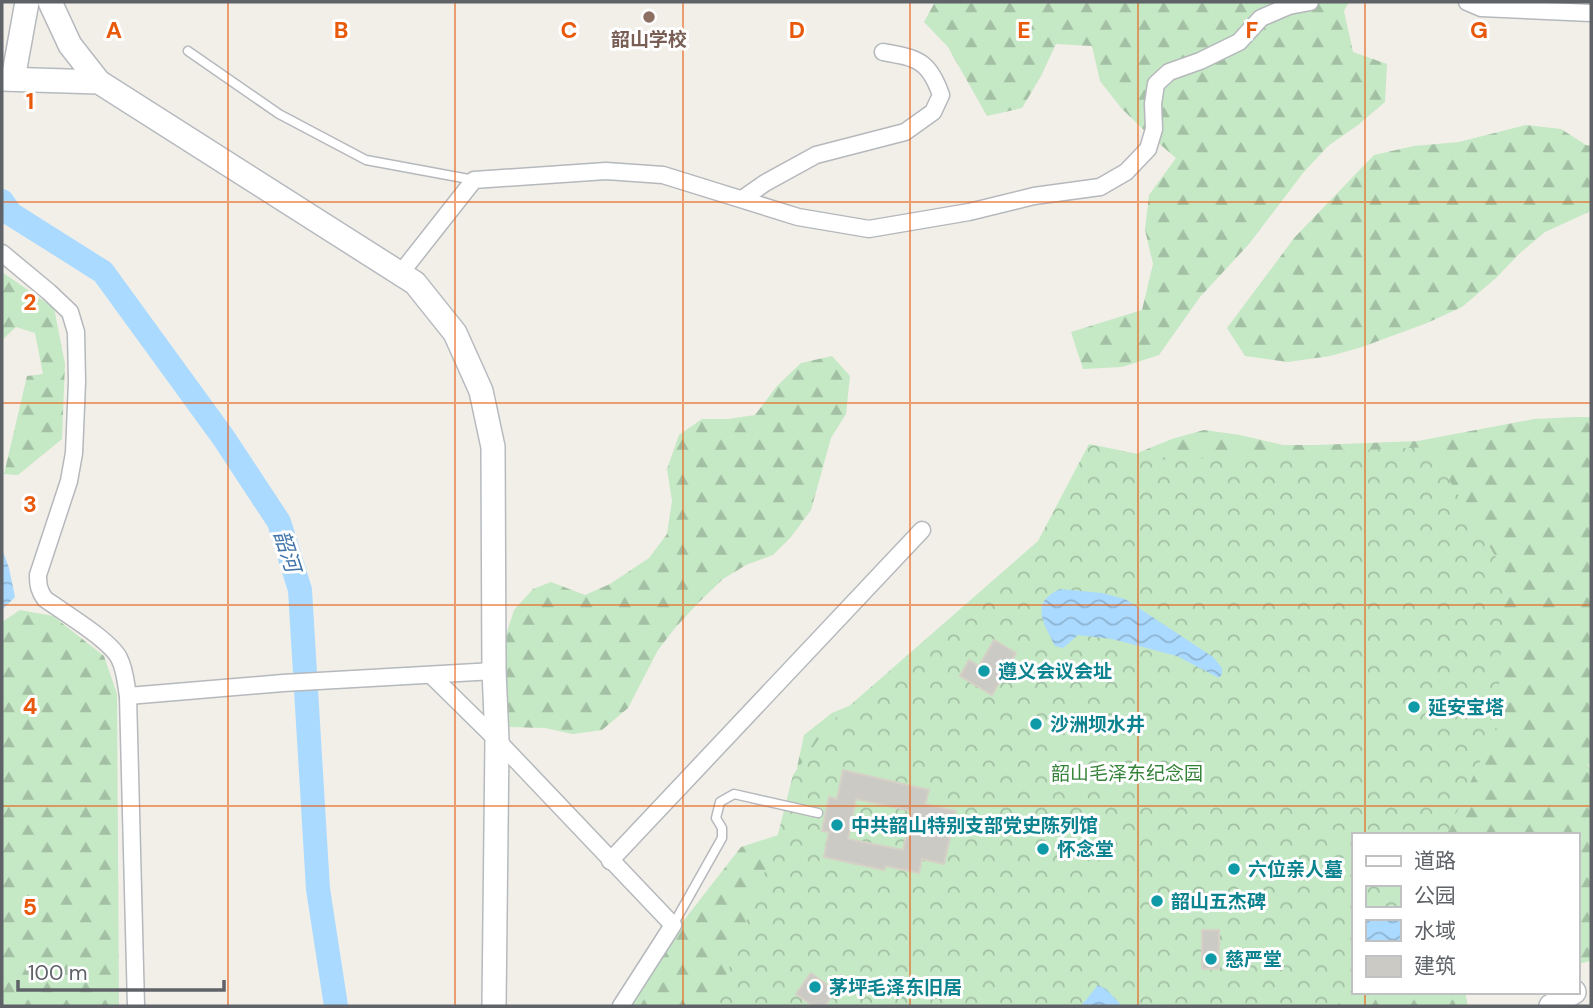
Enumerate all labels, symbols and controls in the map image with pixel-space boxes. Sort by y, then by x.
marker: 韶山学校 [641,9,657,25]
text: A [106,15,122,45]
text: B [334,15,348,45]
text: C [561,15,577,45]
text: D [789,15,805,45]
text: E [1017,15,1031,45]
text: F [1246,15,1259,45]
text: G [1470,15,1488,45]
place label: 韶山学校 [611,27,687,52]
text: 1 [26,86,34,116]
text: 2 [23,287,37,317]
text: 3 [23,489,37,519]
water label: 韶河 [267,527,308,579]
place label: 遵义会议会址 [998,659,1112,684]
marker: 遵义会议会址 [976,663,992,679]
text: 4 [23,691,38,721]
place label: 延安宝塔 [1428,695,1504,720]
marker: 延安宝塔 [1406,699,1422,715]
place label: 沙洲坝水井 [1050,712,1145,737]
marker: 沙洲坝水井 [1028,716,1044,732]
park label: 韶山毛泽东纪念园 [1051,761,1203,786]
place label: 中共韶山特别支部党史陈列馆 [851,813,1098,838]
marker: 中共韶山特别支部党史陈列馆 [829,817,845,833]
legend [1352,833,1579,994]
place label: 怀念堂 [1057,837,1114,862]
marker: 怀念堂 [1035,841,1051,857]
text: 道路 [1414,847,1456,875]
place label: 六位亲人墓 [1248,857,1343,882]
marker: 六位亲人墓 [1226,861,1242,877]
text: 公园 [1414,882,1456,910]
place label: 韶山五杰碑 [1171,889,1266,914]
text: 5 [23,892,37,922]
marker: 韶山五杰碑 [1149,893,1165,909]
text: 水域 [1414,917,1456,945]
place label: 慈严堂 [1225,947,1282,972]
scale bar [18,948,224,992]
marker: 慈严堂 [1203,951,1219,967]
text: 建筑 [1414,952,1456,980]
text: 100 m [28,959,88,987]
place label: 茅坪毛泽东旧居 [829,975,962,1000]
marker: 茅坪毛泽东旧居 [807,979,823,995]

